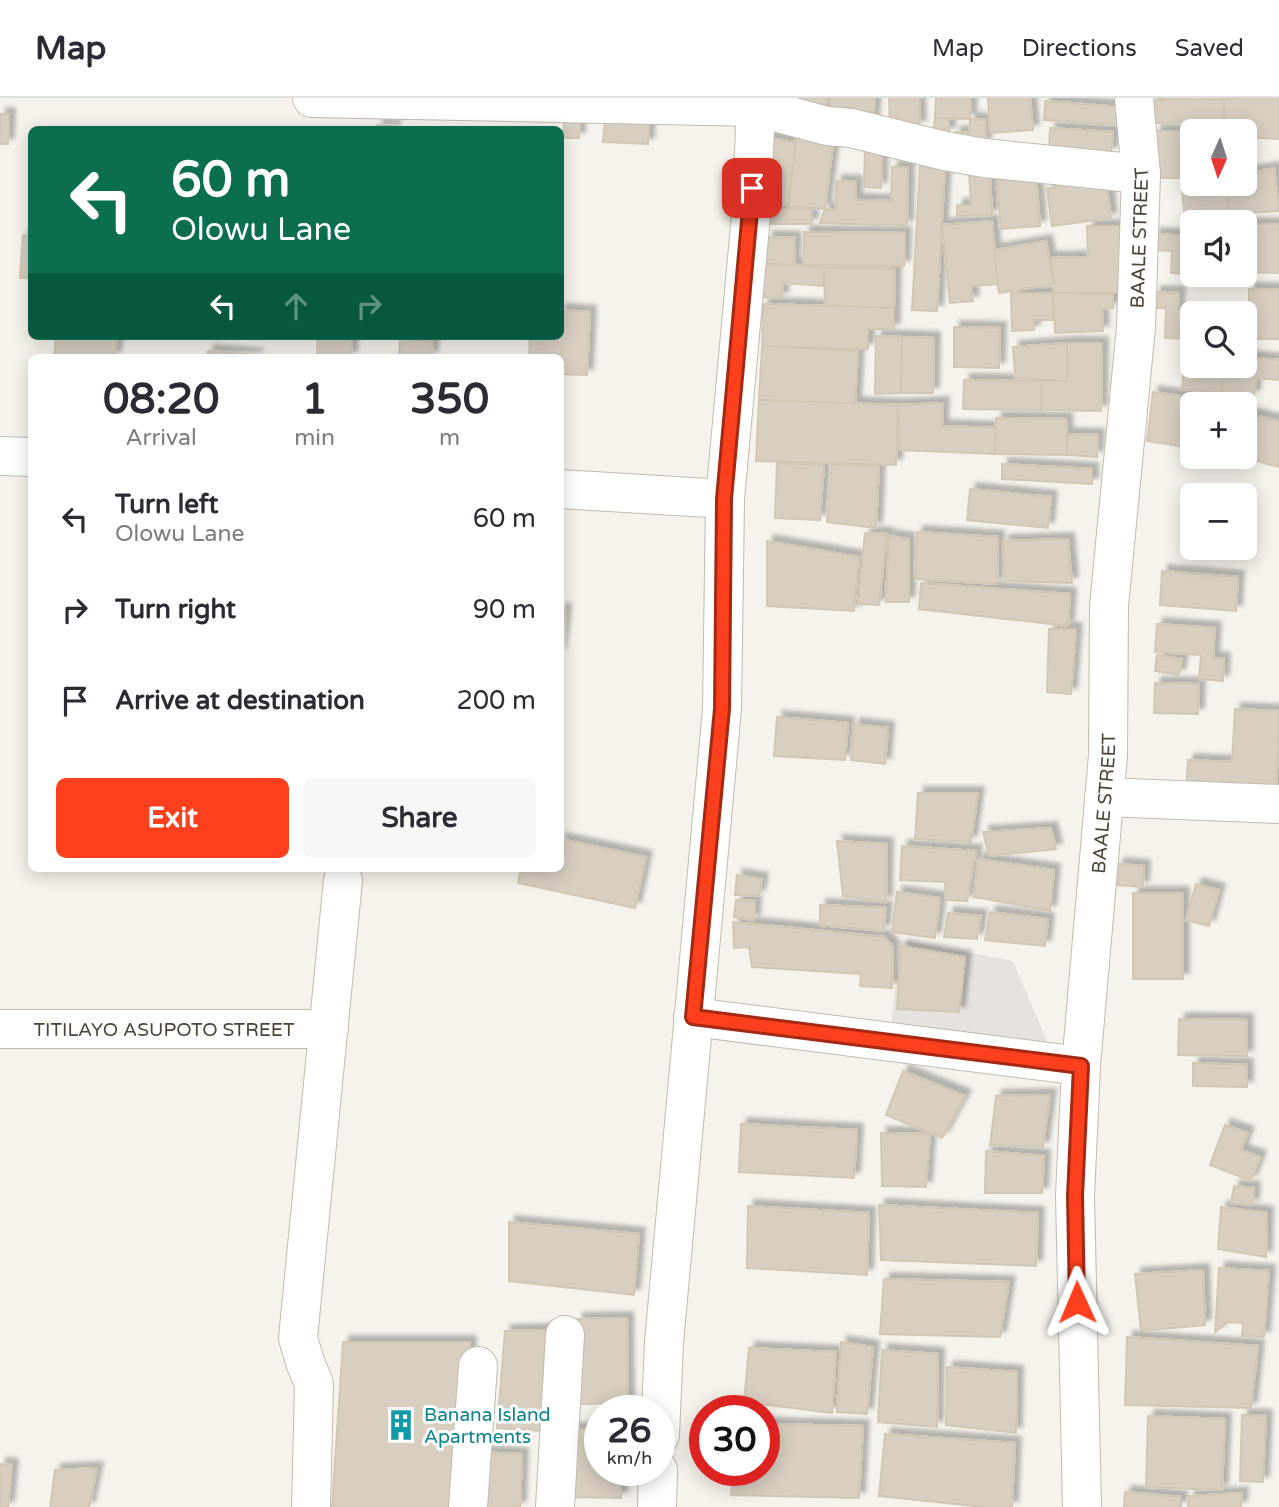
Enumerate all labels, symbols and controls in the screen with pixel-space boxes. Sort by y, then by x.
text: Map [35,29,106,68]
text: Map [932,34,984,63]
text: Directions [1022,34,1137,63]
text: Saved [1175,34,1244,63]
north arrow [1180,119,1256,196]
map controls [1180,119,1257,560]
text: 60 m [171,151,290,210]
icon: left [56,154,147,245]
pin [722,158,782,218]
street label: BAALE STREET [1127,166,1153,309]
icon: arrive [733,169,771,207]
button: sound [1180,210,1257,287]
text: Olowu Lane [171,211,351,249]
icon: left [204,287,242,325]
icon: ahead [277,287,315,325]
icon: right [350,287,388,325]
button: search [1180,301,1257,378]
text: 08:20 [103,374,219,425]
text: 1 [301,374,328,425]
text: 350 [410,374,489,425]
button: + [1180,392,1257,469]
text: Arrival [126,424,197,452]
text: min [294,424,335,452]
text: m [439,424,460,452]
button: − [1180,483,1257,560]
text: Turn left [115,489,218,520]
icon: left [56,500,94,538]
text: 60 m [473,503,536,534]
text: Olowu Lane [115,520,244,548]
icon: right [56,591,94,629]
text: Turn right [115,594,236,625]
text: 90 m [473,594,536,625]
icon: arrive [56,682,94,720]
text: Arrive at destination [115,685,365,716]
text: 200 m [456,685,536,716]
street label: BAALE STREET [1088,732,1120,875]
button: Exit [56,778,289,858]
button: Share [303,778,536,858]
street label: TITILAYO ASUPOTO STREET [33,1019,295,1041]
position arrow [1040,1265,1114,1339]
speed limit sign: 30 [689,1395,780,1486]
place label: Banana Island Apartments [424,1404,551,1448]
building icon: Banana Island Apartments [384,1408,418,1442]
text: 26 [608,1410,651,1452]
text: km/h [607,1447,652,1469]

